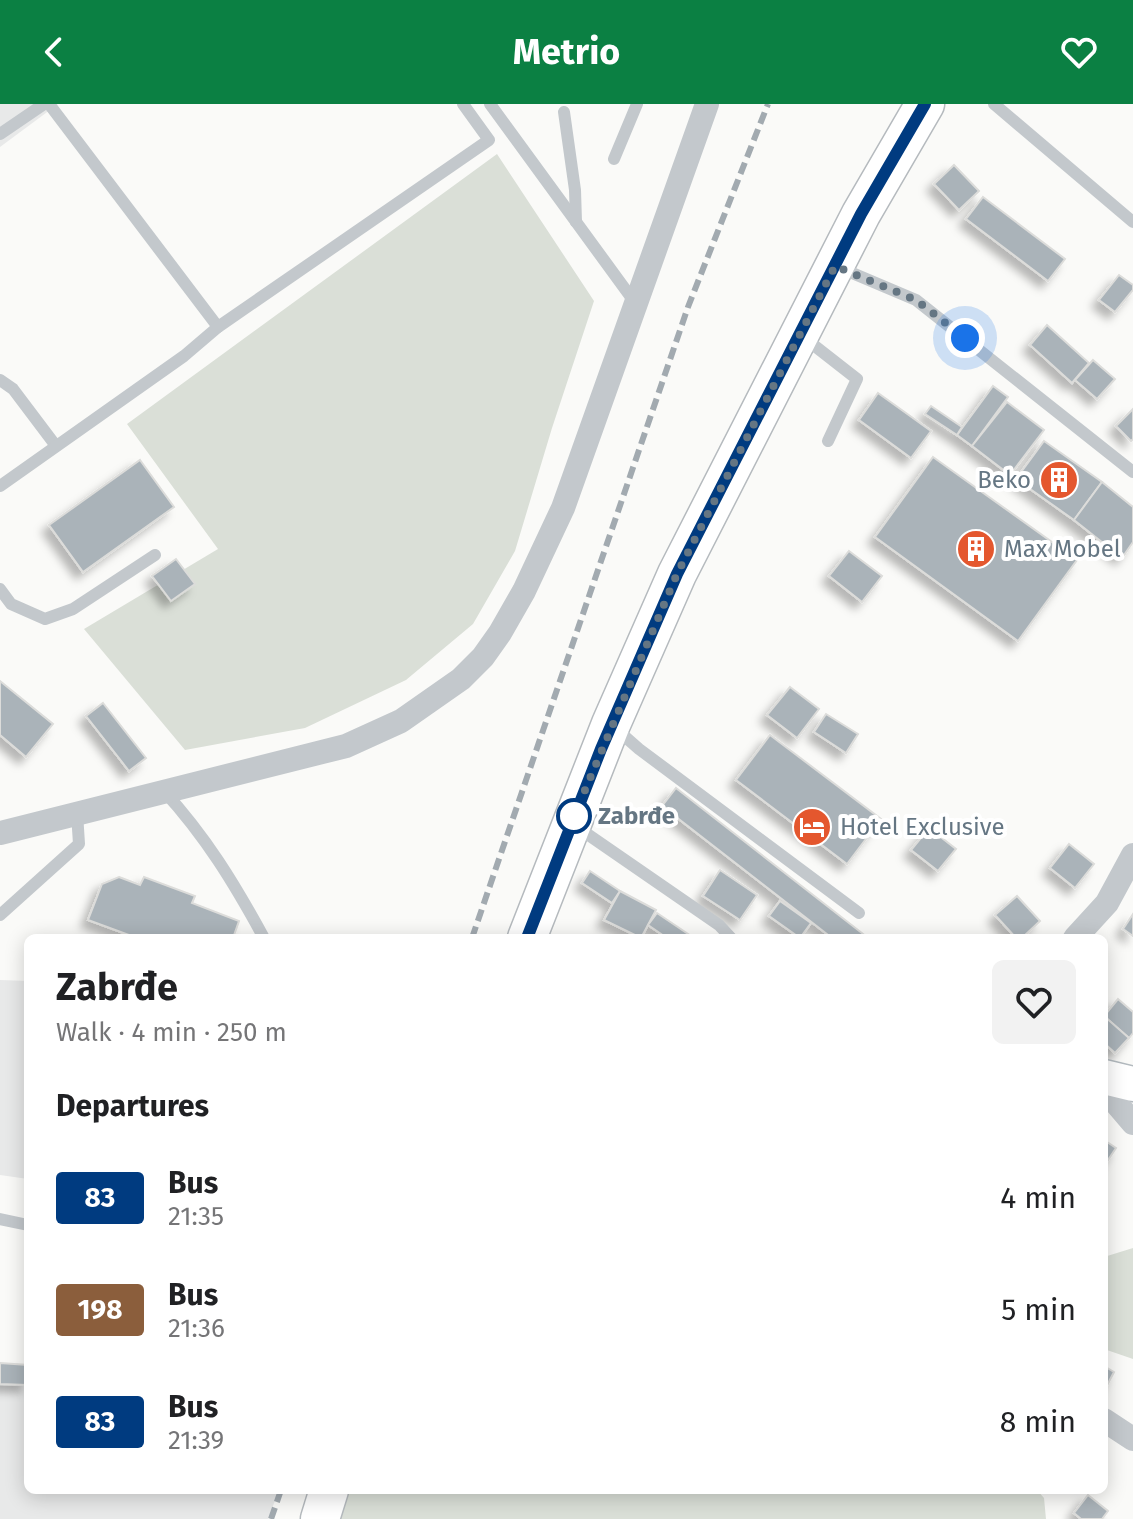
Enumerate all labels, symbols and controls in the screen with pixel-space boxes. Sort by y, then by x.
icon: back [32,30,76,74]
text: Metrio [513,30,620,74]
icon: heart [1057,30,1101,74]
your location [945,318,985,358]
building icon: Beko [1038,459,1080,501]
place label: Beko [977,466,1031,494]
building icon: Max Mobel [955,528,997,570]
place label: Max Mobel [1004,535,1121,563]
marker: Zabrđe [557,799,591,833]
place label: Zabrđe [598,802,675,830]
hotel icon: Hotel Exclusive [791,806,833,848]
place label: Hotel Exclusive [840,813,1005,841]
button: heart [992,960,1076,1044]
text: Zabrđe [56,964,178,1010]
text: Walk · 4 min · 250 m [56,1017,287,1048]
text: Departures [56,1088,209,1124]
text: Bus [168,1165,218,1201]
text: 4 min [1000,1180,1076,1216]
text: 83 [85,1181,115,1214]
text: 21:35 [168,1201,224,1232]
text: Bus [168,1277,218,1313]
text: 5 min [1001,1292,1076,1328]
text: 198 [78,1293,122,1326]
text: 21:36 [168,1313,225,1344]
text: Bus [168,1389,218,1425]
text: 8 min [1000,1404,1076,1440]
text: 83 [85,1405,115,1438]
text: 21:39 [168,1425,224,1456]

